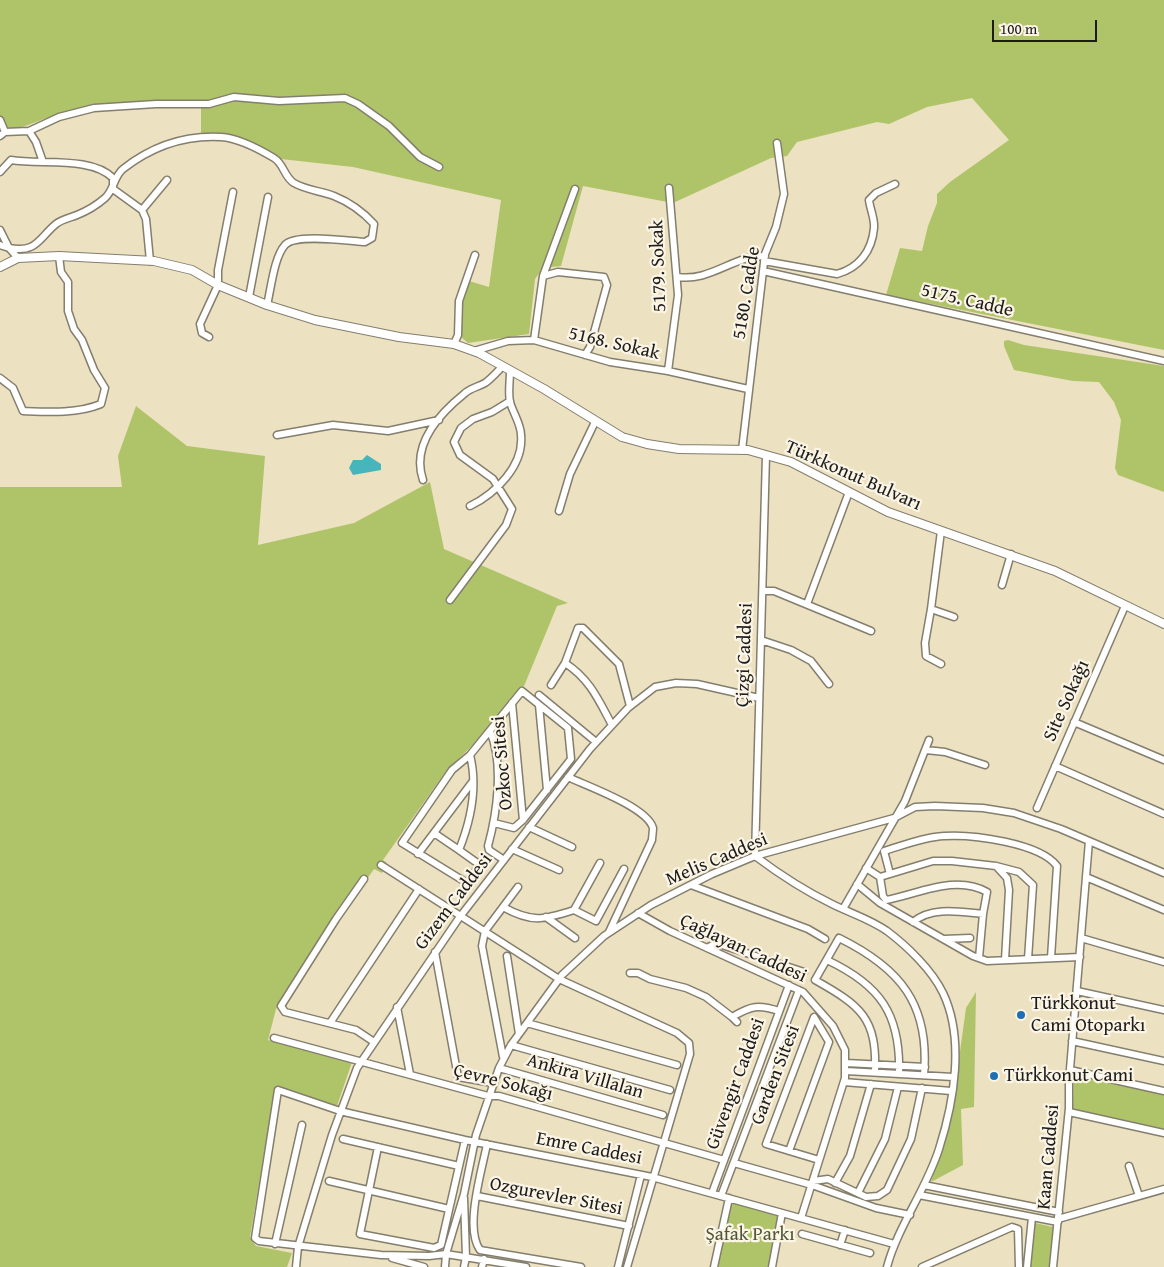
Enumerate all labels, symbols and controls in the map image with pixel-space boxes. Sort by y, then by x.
scale bar [994,10,1099,42]
text: 100 m [1000,18,1037,39]
street label: 5179. Sokak [646,219,672,313]
street label: 5180. Cadde [728,245,766,341]
street label: 5175. Cadde [919,279,1015,323]
street label: 5168. Sokak [566,322,662,366]
street label: Türkkonut Bulvarı [781,436,925,516]
street label: Çizgi Caddesi [732,602,758,708]
street label: Site Sokağı [1039,657,1095,745]
street label: Ozkoc Sitesi [488,715,518,811]
street label: Melis Caddesi [663,828,771,892]
street label: Gizem Caddesi [410,849,498,955]
street label: Çağlayan Caddesi [676,910,810,988]
place label: Türkkonut Cami Otoparkı [1031,993,1145,1037]
marker: Türkkonut Cami Otoparkı [1015,1009,1027,1021]
street label: Güvengir Caddesi [702,1015,770,1153]
street label: Garden Sitesi [747,1022,805,1128]
street label: Ankira Villalan [524,1049,646,1105]
street label: Çevre Sokağı [451,1060,555,1106]
place label: Türkkonut Cami [1004,1065,1133,1087]
marker: Türkkonut Cami [988,1070,1000,1082]
street label: Kaan Caddesi [1033,1103,1065,1211]
street label: Emre Caddesi [534,1128,644,1170]
street label: Ozgurevler Sitesi [488,1173,624,1221]
park label: Şafak Parkı [705,1224,795,1246]

